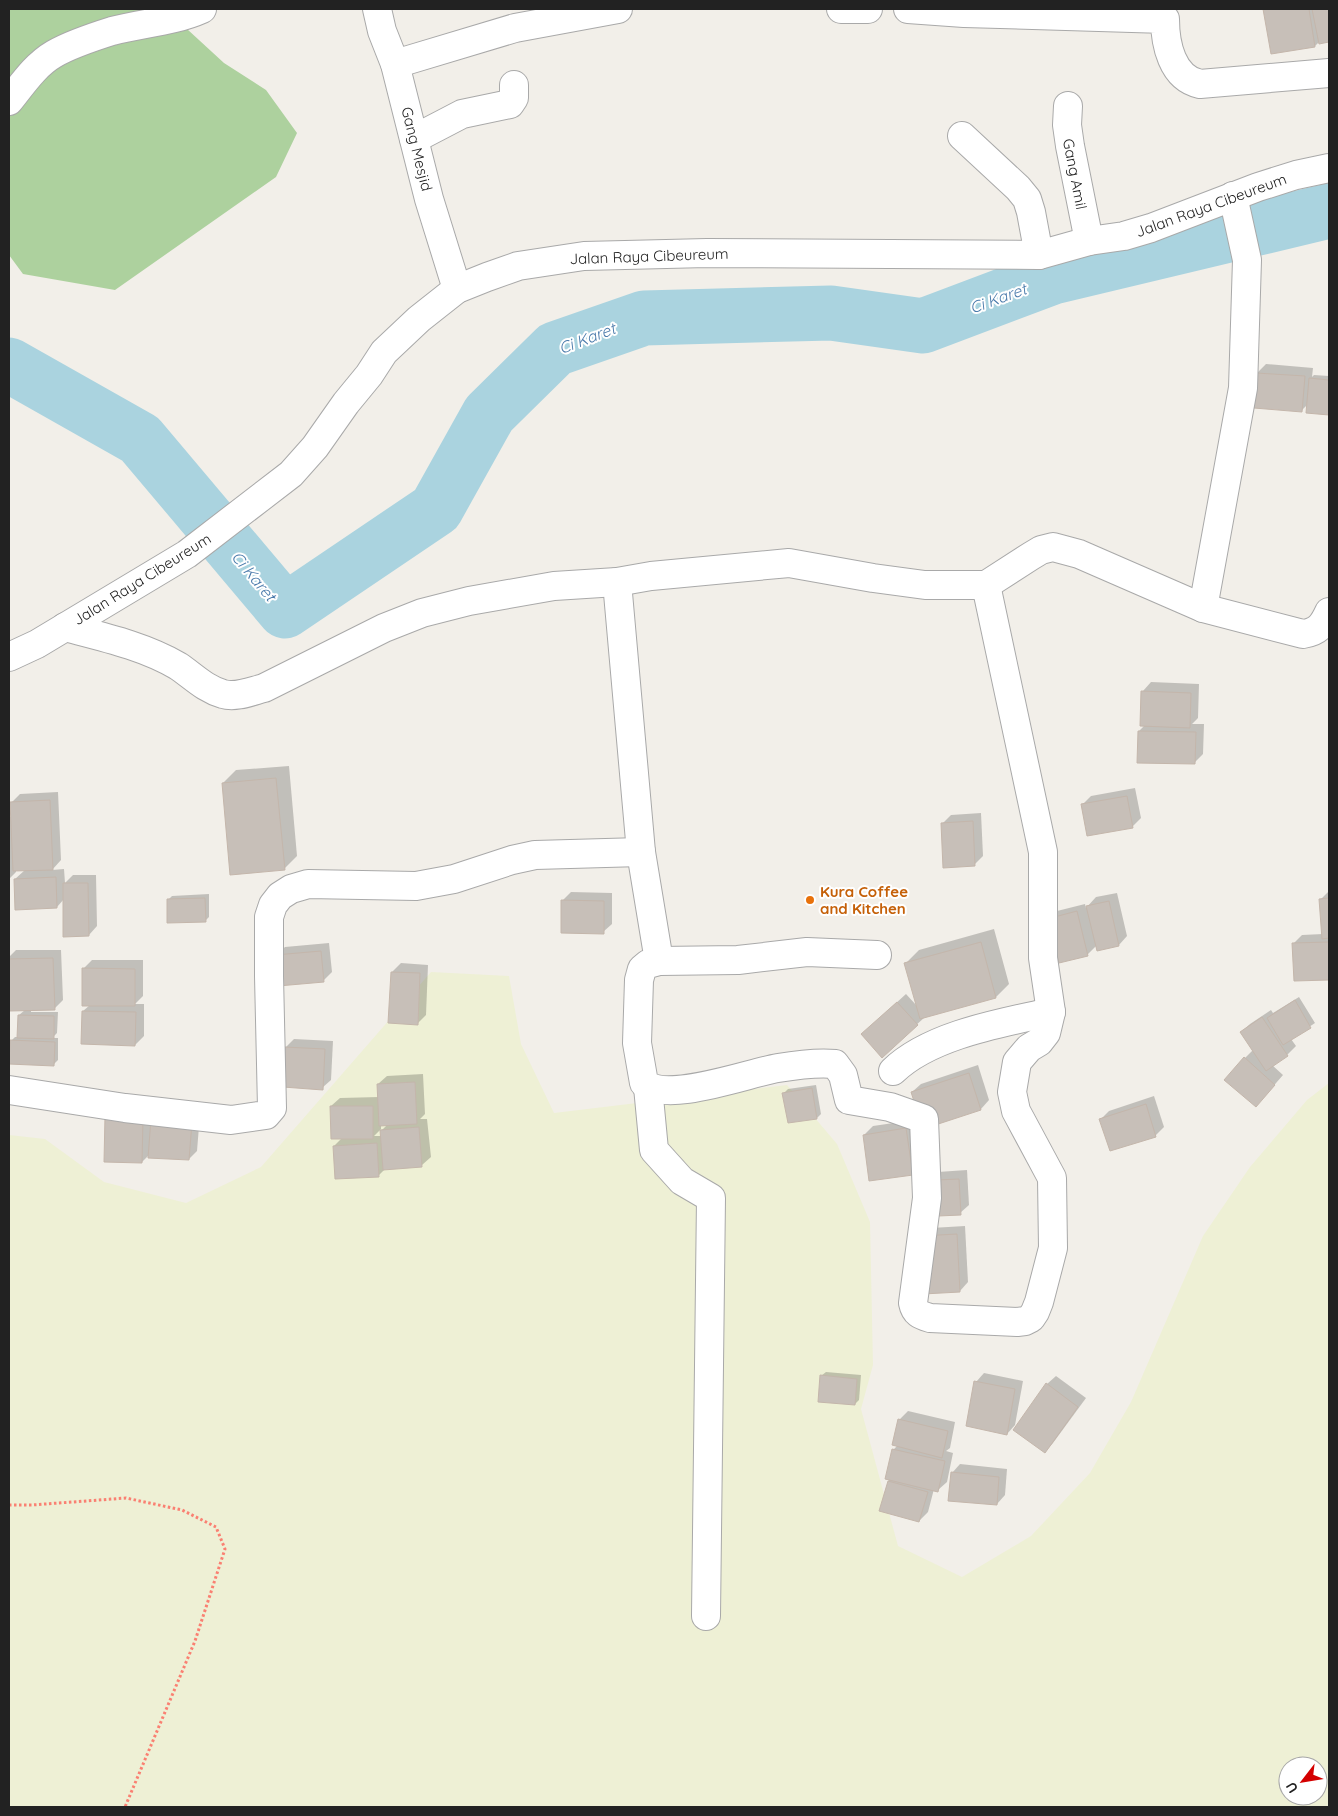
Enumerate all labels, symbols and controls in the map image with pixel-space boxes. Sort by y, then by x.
street label: Gang Mesjid [397,105,437,193]
street label: Gang Amil [1059,137,1091,211]
street label: Jalan Raya Cibeureum [1133,169,1289,241]
street label: Jalan Raya Cibeureum [569,244,729,268]
water label: Ci Karet [967,278,1031,317]
water label: Ci Karet [556,318,620,358]
street label: Jalan Raya Cibeureum [69,529,215,629]
water label: Ci Karet [227,547,282,606]
place label: Kura Coffee and Kitchen [820,882,908,918]
marker: Kura Coffee and Kitchen [804,894,816,906]
north arrow [1278,1756,1328,1806]
text: U [1282,1779,1302,1797]

